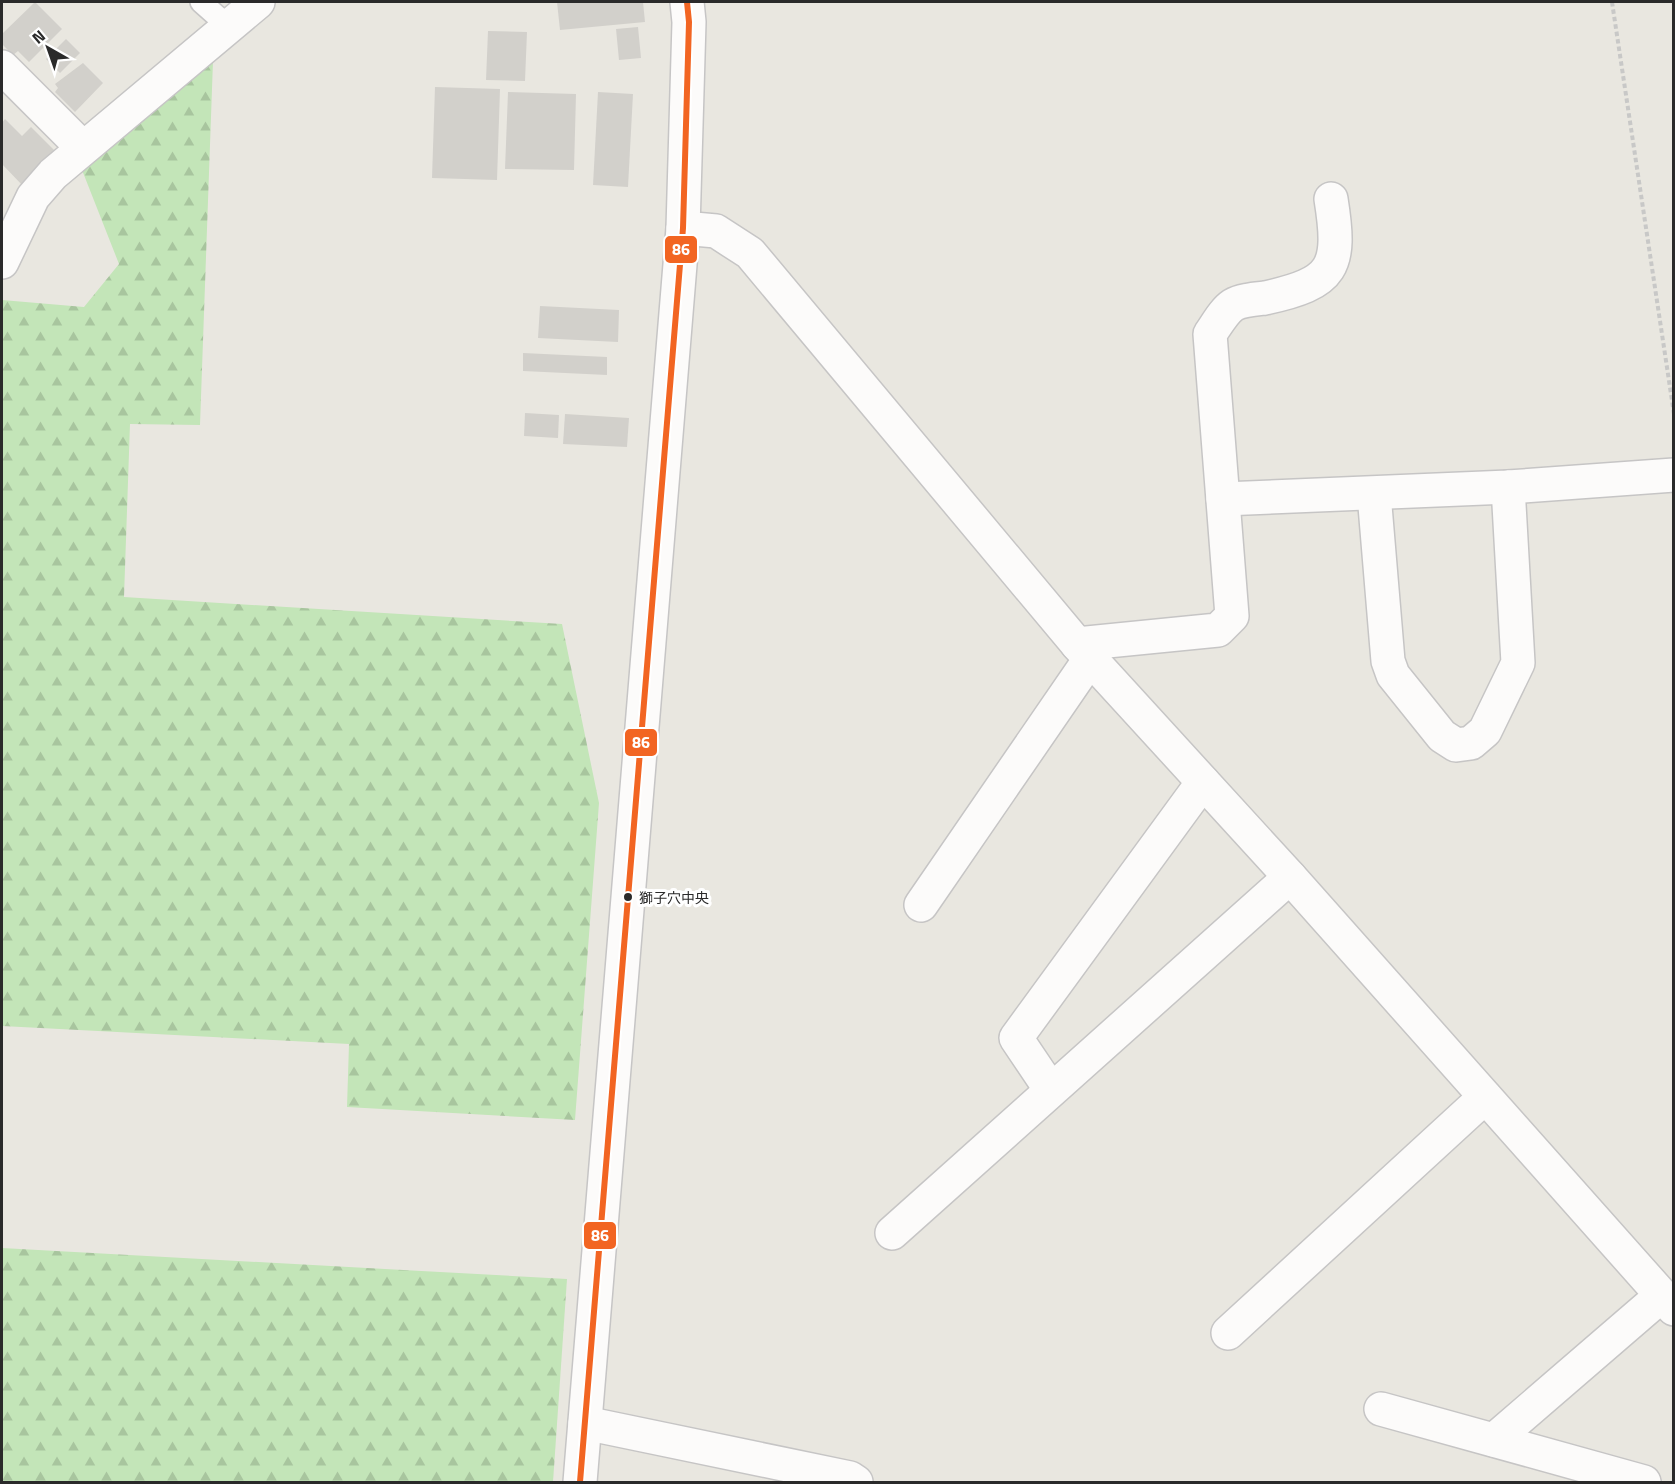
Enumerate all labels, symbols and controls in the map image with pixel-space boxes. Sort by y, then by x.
north arrow [18,18,78,78]
text: N [26,24,50,49]
line badge: 86 [664,235,698,264]
text: 86 [672,237,690,261]
line badge: 86 [624,728,658,757]
text: 86 [632,730,650,754]
place label: 獅子穴中央 [639,887,709,908]
marker: 獅子穴中央 [622,891,634,903]
line badge: 86 [583,1221,617,1250]
text: 86 [591,1223,609,1247]

